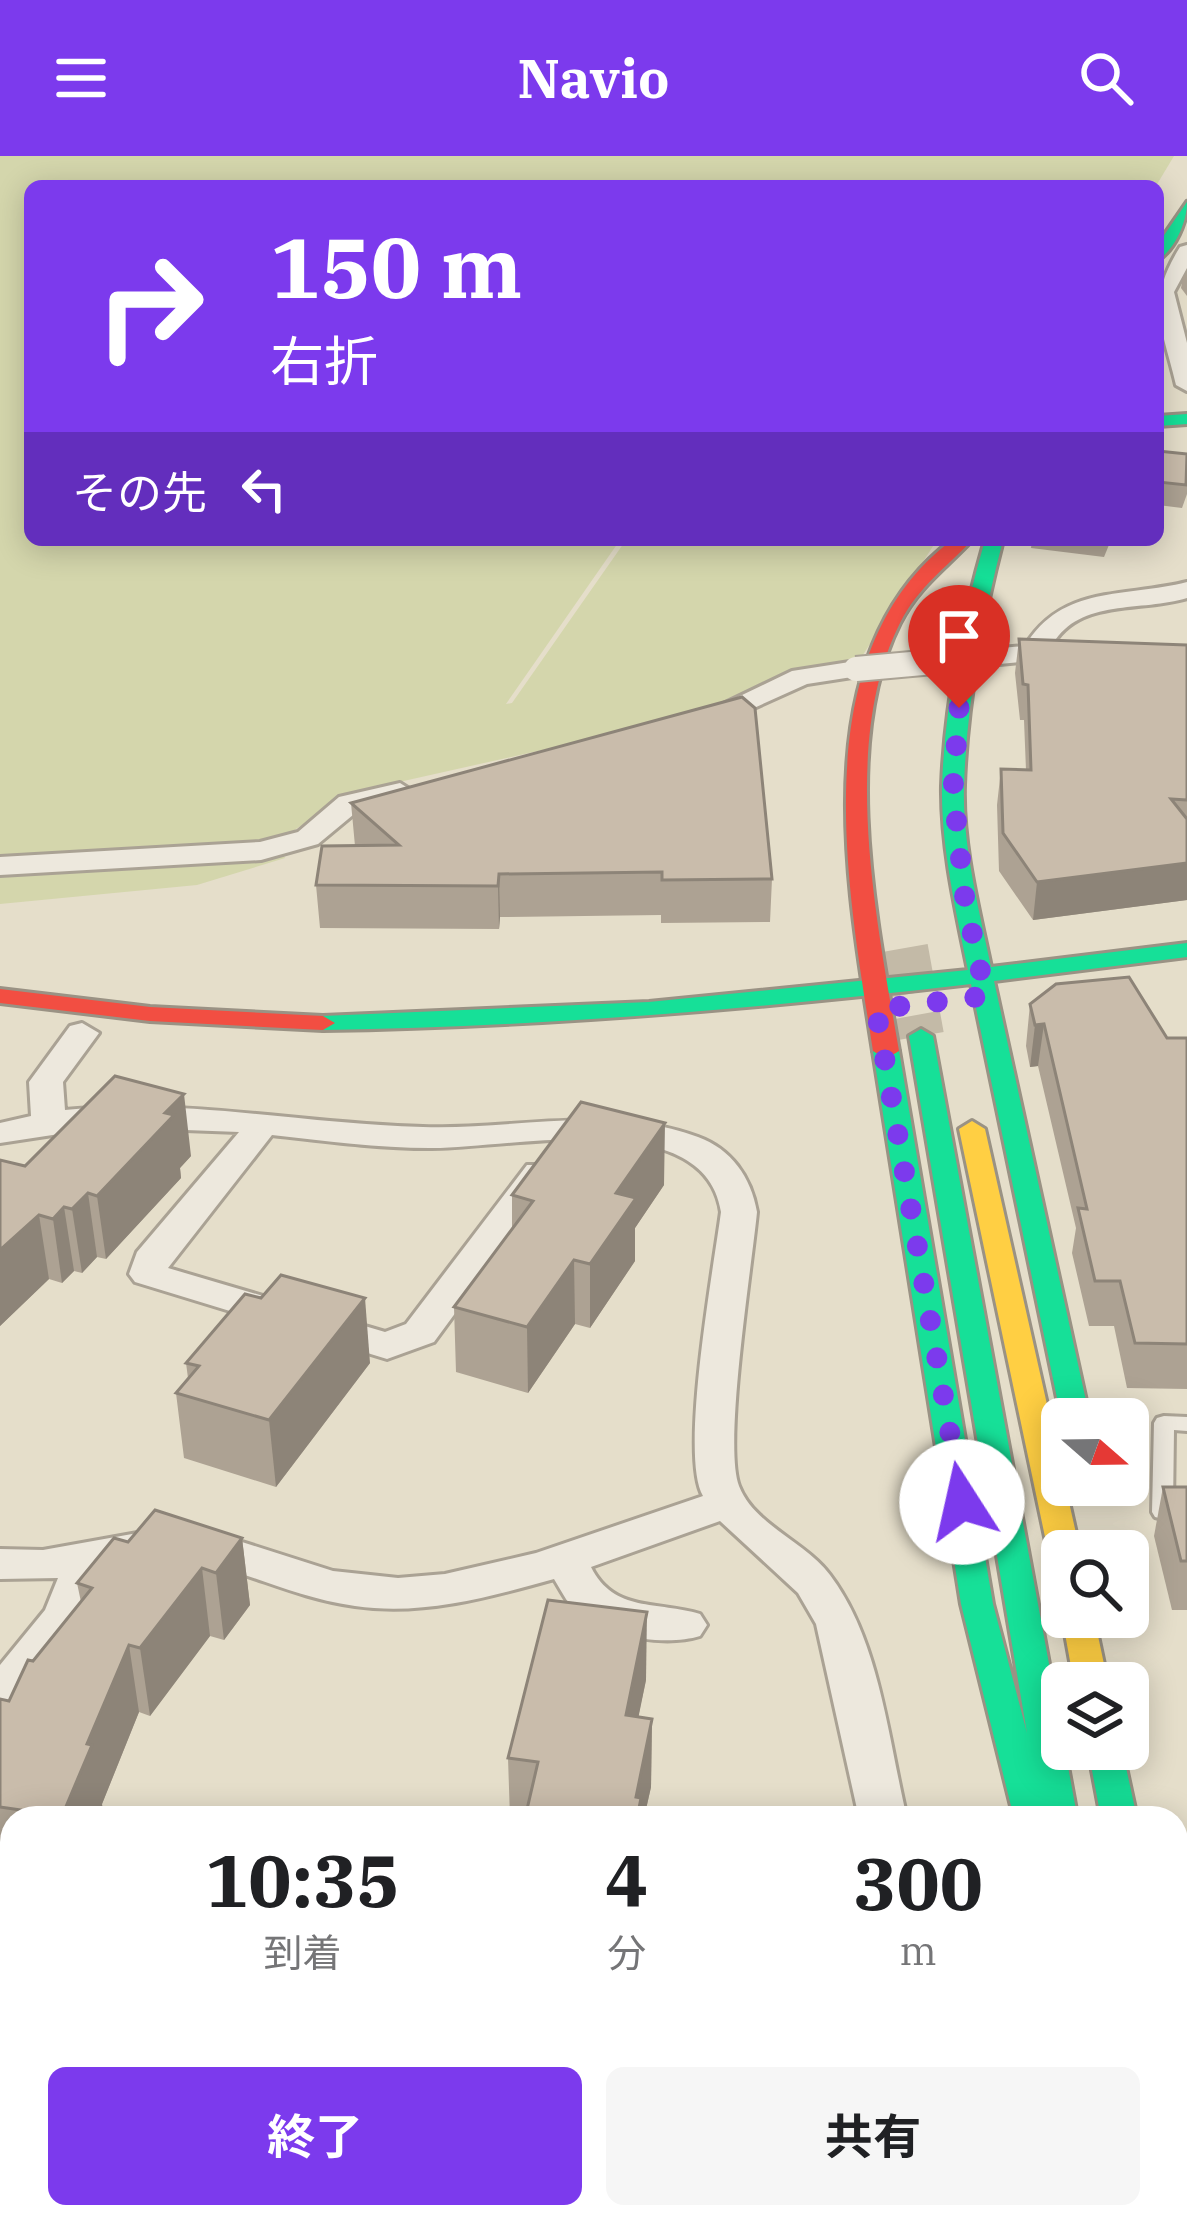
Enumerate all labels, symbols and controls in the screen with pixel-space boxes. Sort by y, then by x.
text: Navio [517,43,670,113]
icon: menu [48,45,114,111]
icon: search [1073,45,1139,111]
text: 150 m [270,212,522,321]
icon: right [72,228,228,384]
text: 右折 [270,326,378,396]
icon: left [231,456,297,522]
text: その先 [72,463,207,521]
pin [908,585,1010,708]
icon: arrive [926,603,992,669]
north arrow [1041,1398,1149,1506]
map controls [1041,1398,1149,1770]
position arrow [899,1439,1025,1565]
button: search [1041,1530,1149,1638]
button: layers [1041,1662,1149,1770]
text: 10:35 [205,1833,400,1927]
text: 4 [605,1833,648,1927]
text: 300 [853,1836,983,1930]
text: m [899,1925,937,1976]
text: 到着 [263,1927,341,1978]
text: 分 [607,1927,646,1978]
button: 終了 [48,2067,582,2205]
button: 共有 [606,2067,1140,2205]

